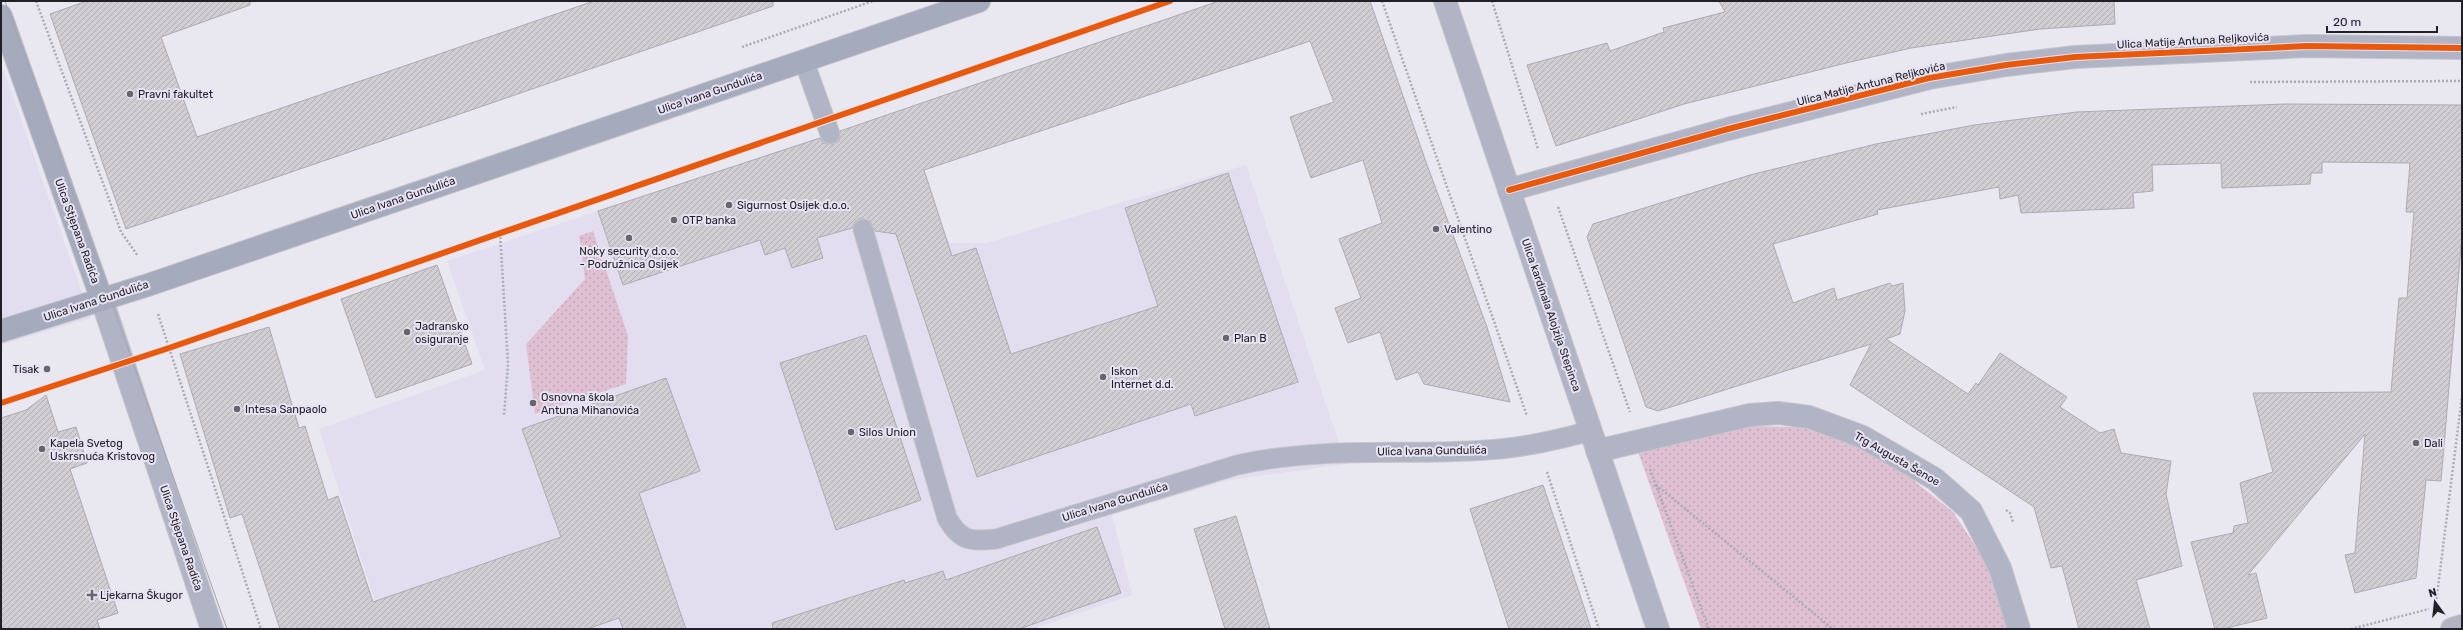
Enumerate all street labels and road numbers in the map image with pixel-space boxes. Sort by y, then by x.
street label: Ulica Matije Antuna Reljkovića [2117,31,2269,51]
street label: Ulica Matije Antuna Reljkovića [1795,59,1947,109]
street label: Ulica Ivana Gundulića [656,69,764,117]
street label: Ulica Ivana Gundulića [349,174,457,222]
street label: Ulica Stjepana Radića [52,177,102,285]
street label: Ulica kardinala Alojzija Stepinca [1519,237,1583,393]
street label: Ulica Ivana Gundulića [42,278,150,324]
street label: Trg Augusta Šenoe [1852,429,1942,489]
street label: Ulica Ivana Gundulića [1377,444,1487,458]
street label: Ulica Ivana Gundulića [1061,480,1169,524]
street label: Ulica Stjepana Radića [157,484,205,592]

